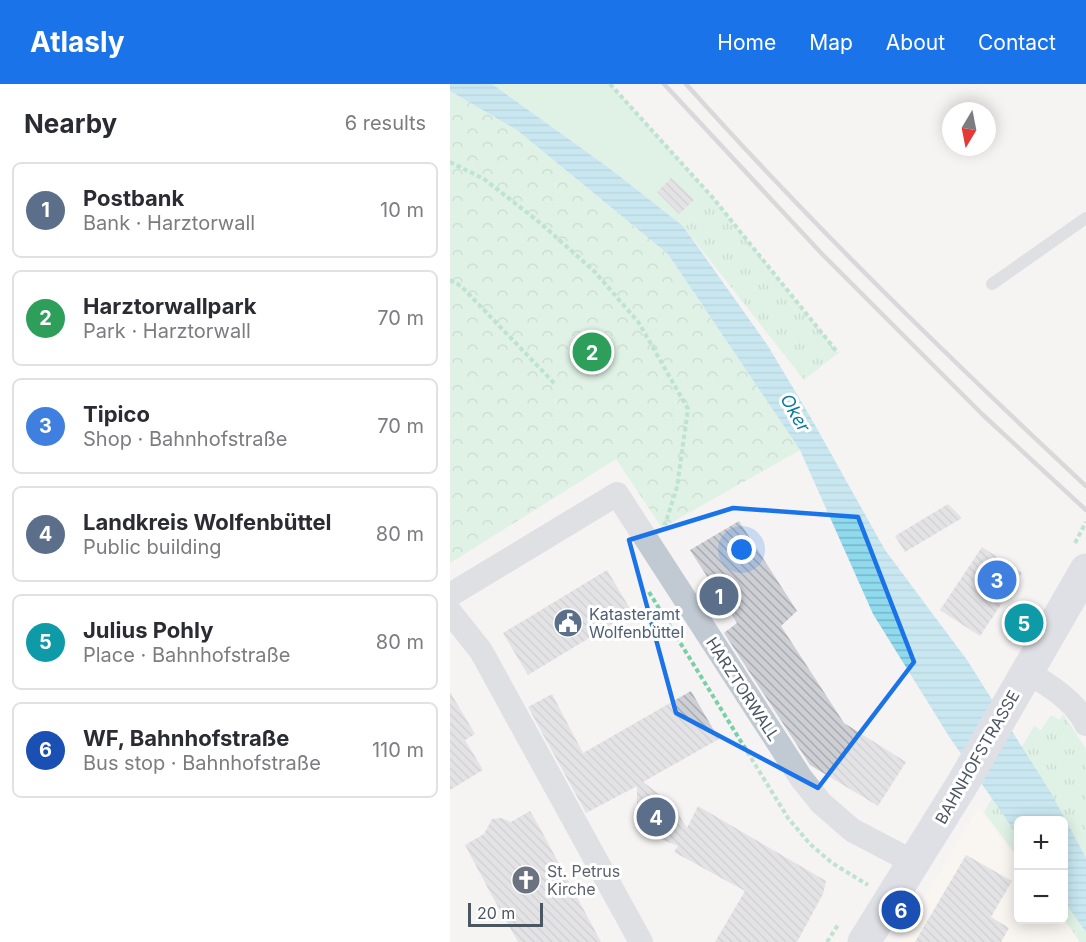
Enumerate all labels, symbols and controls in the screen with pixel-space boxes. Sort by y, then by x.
text: Atlasly [30,25,125,59]
text: Home [717,30,776,55]
text: Map [809,30,853,55]
text: About [886,30,945,55]
text: Contact [978,30,1056,55]
north arrow [942,102,996,156]
text: Nearby [24,108,117,139]
text: 6 results [345,111,426,135]
text: Postbank [83,185,184,211]
text: 1 [41,198,50,222]
text: 10 m [380,198,424,222]
text: Bank · Harztorwall [83,211,255,235]
text: Harztorwallpark [83,293,257,319]
text: 2 [39,306,52,330]
text: 70 m [377,306,424,330]
text: Park · Harztorwall [83,319,251,343]
pin: 2 [572,330,612,374]
water label: Oker [776,390,815,437]
text: Tipico [83,401,150,427]
text: 3 [39,414,52,438]
text: 70 m [377,414,424,438]
text: Shop · Bahnhofstraße [83,427,287,451]
text: Landkreis Wolfenbüttel [83,509,332,535]
text: 4 [39,522,52,546]
text: 80 m [376,522,424,546]
text: Public building [83,535,222,559]
your location [727,535,756,564]
pin: 3 [978,558,1016,602]
pin: 1 [700,574,738,618]
pin: 5 [1004,600,1044,646]
place label: Katasteramt Wolfenbüttel [589,604,684,642]
public building icon: Katasteramt Wolfenbüttel [552,607,584,639]
text: Julius Pohly [83,617,213,643]
text: 5 [39,630,52,654]
text: 80 m [376,630,424,654]
street label: HARZTORWALL [702,633,784,745]
text: Place · Bahnhofstraße [83,643,291,667]
street label: BAHNHOFSTRASSE [931,687,1023,827]
text: WF, Bahnhofstraße [83,725,289,751]
text: 6 [39,738,52,762]
text: 110 m [372,738,424,762]
text: Bus stop · Bahnhofstraße [83,751,321,775]
pin: 4 [636,794,676,840]
map controls [1014,816,1068,924]
button: + [1014,816,1068,870]
place label: St. Petrus Kirche [547,861,620,899]
church icon: St. Petrus Kirche [510,864,542,896]
button: − [1014,870,1068,924]
pin: 6 [882,888,920,932]
scale bar [468,900,543,928]
text: 20 m [477,903,515,923]

